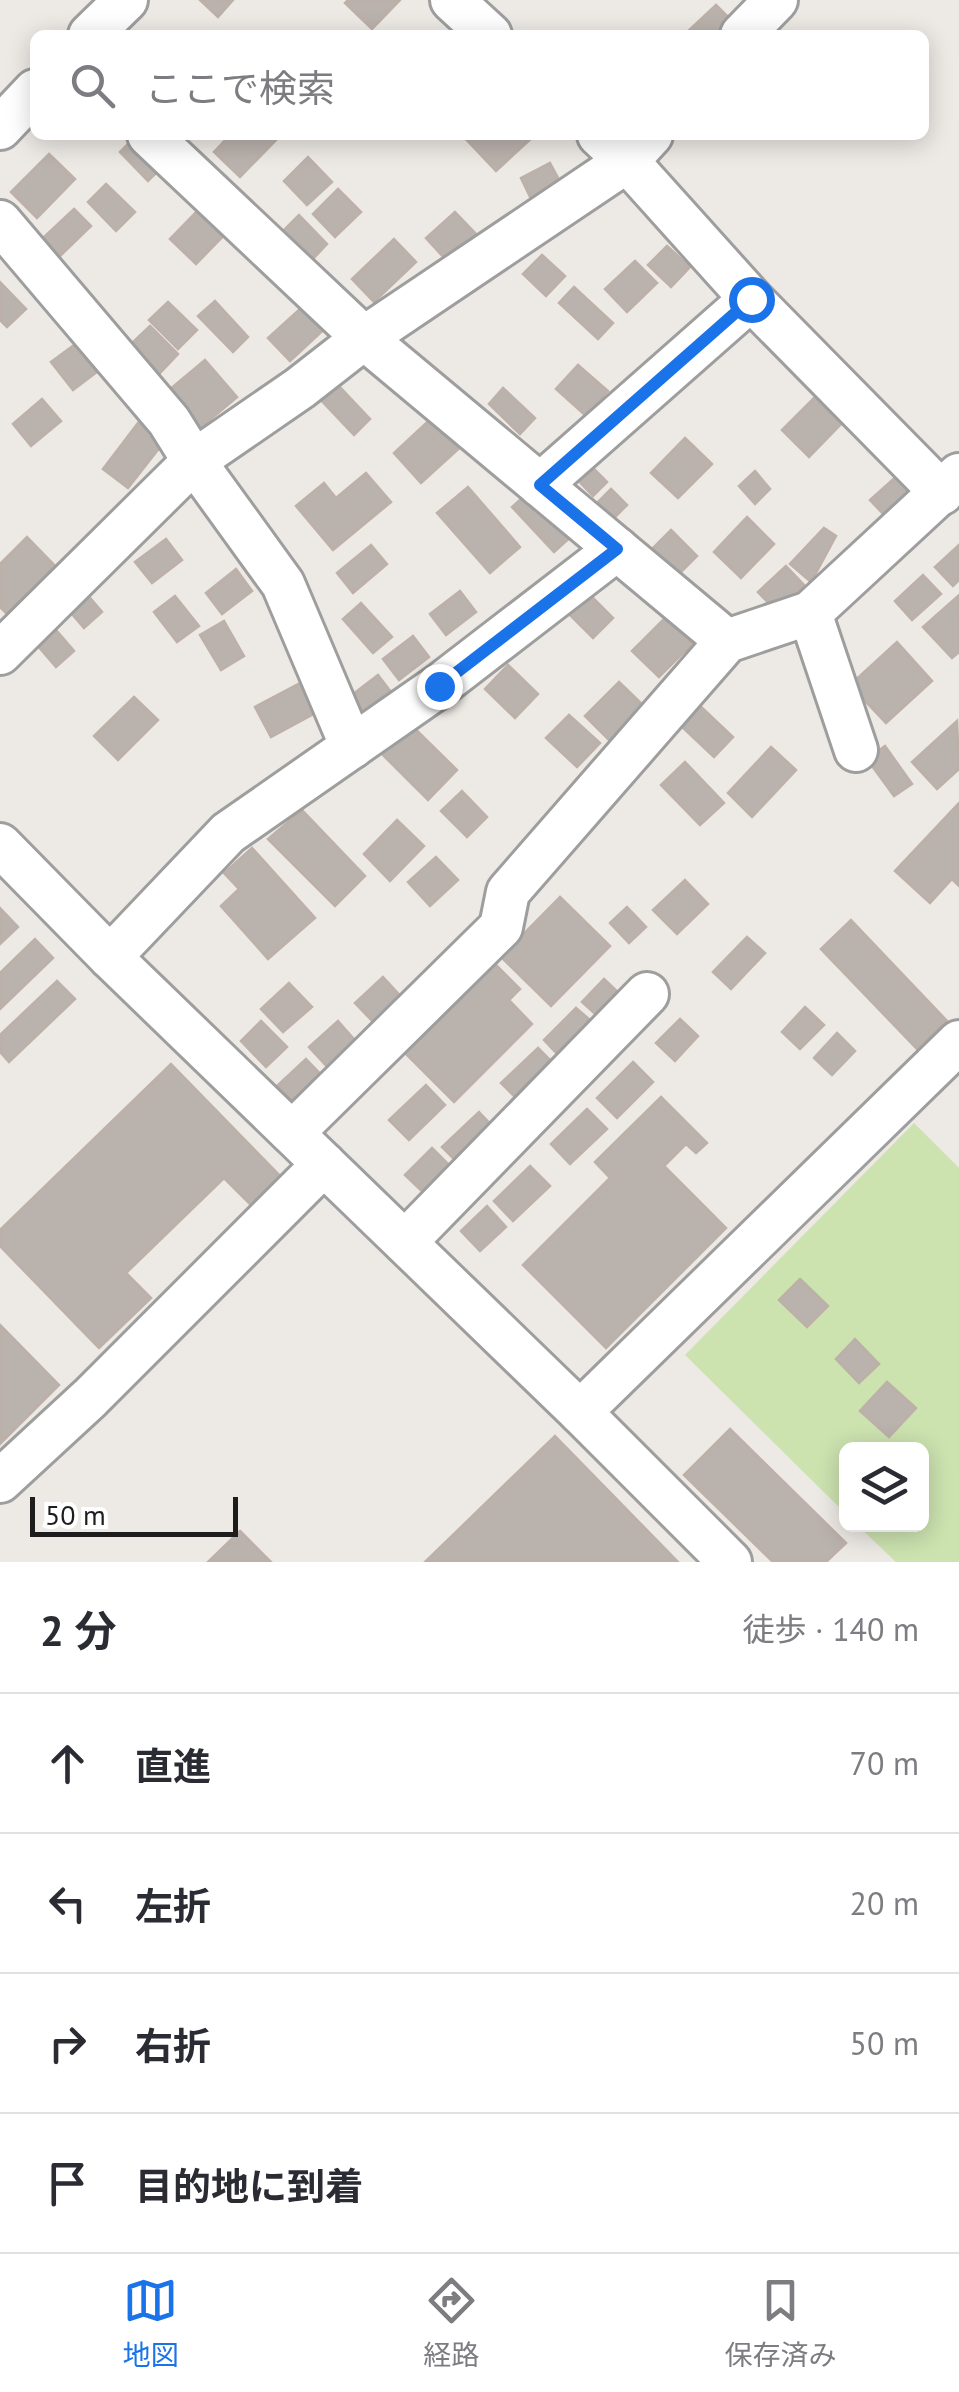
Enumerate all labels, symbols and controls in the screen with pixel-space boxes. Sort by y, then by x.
search box [30,30,929,140]
icon: search [65,58,120,113]
text: ここで検索 [145,63,335,112]
route start [729,277,775,323]
route end [417,664,463,710]
map controls [839,1442,929,1532]
button: layers [839,1442,929,1532]
scale bar [30,1492,238,1536]
text: 50 m [45,1496,106,1533]
text: 2 分 [40,1603,116,1658]
text: 徒歩 · 140 m [743,1608,919,1650]
icon: ahead [40,1736,95,1791]
text: 直進 [135,1741,211,1790]
text: 70 m [850,1742,919,1784]
icon: left [40,1876,95,1931]
text: 左折 [135,1881,211,1930]
text: 20 m [850,1882,919,1924]
icon: right [40,2016,95,2071]
text: 右折 [135,2021,211,2070]
text: 50 m [850,2022,919,2064]
icon: arrive [40,2156,95,2211]
text: 目的地に到着 [135,2161,363,2210]
tab: 地図 [122,2273,179,2373]
tab: 経路 [423,2273,480,2373]
tab: 保存済み [724,2273,837,2373]

